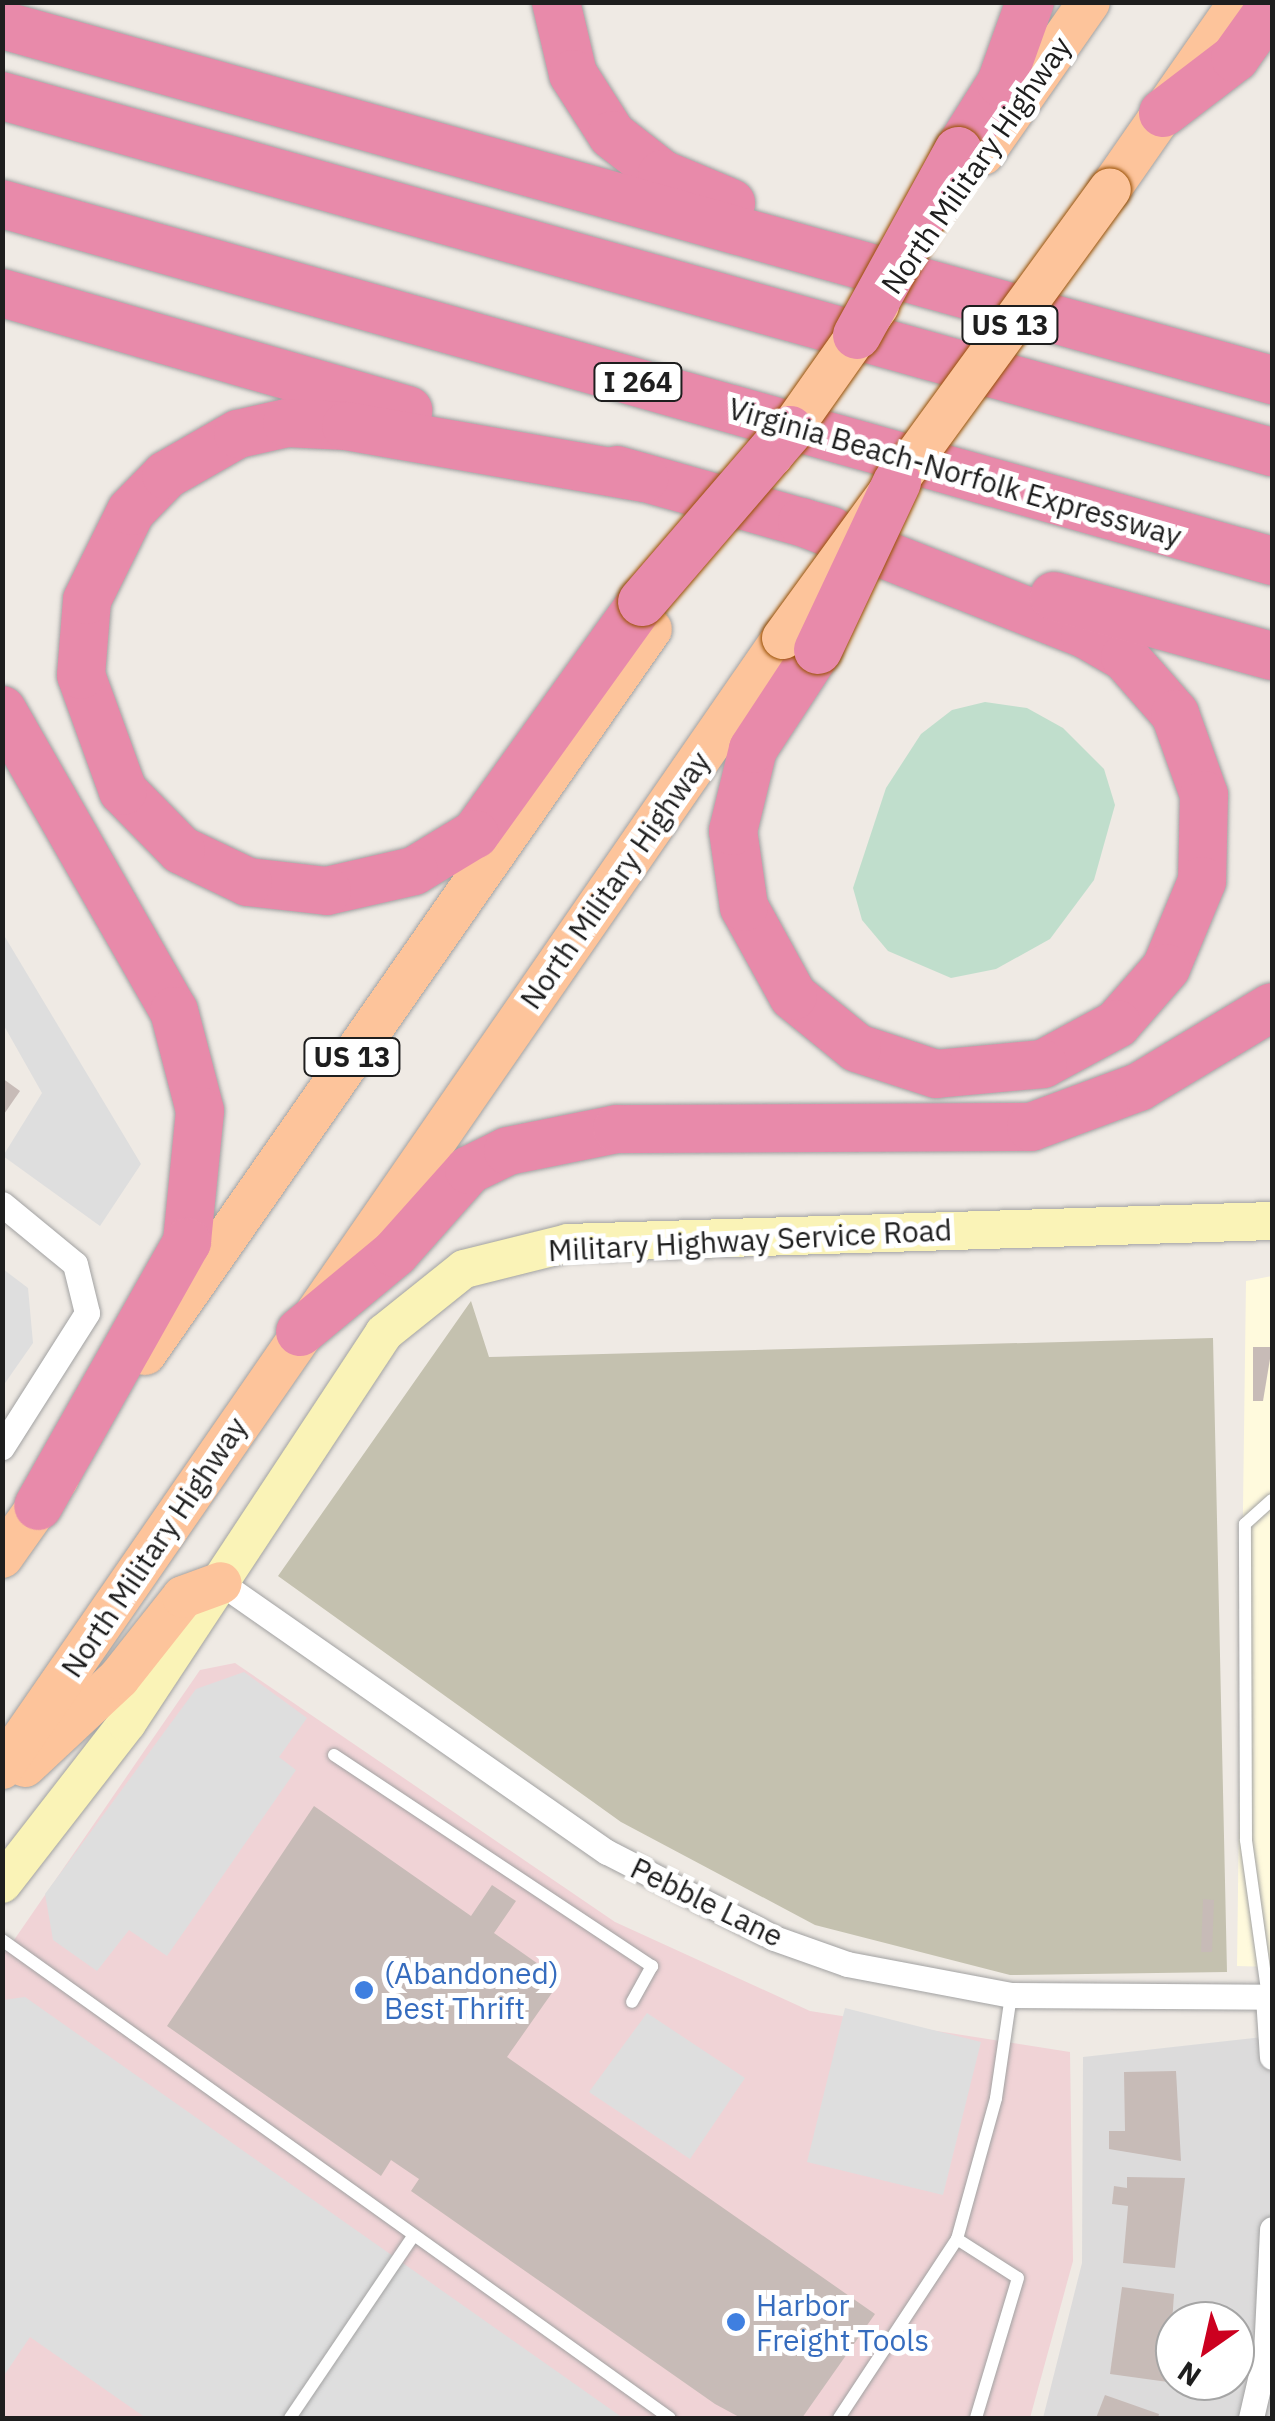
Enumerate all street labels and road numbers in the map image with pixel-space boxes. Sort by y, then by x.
street label: North Military Highway [873,29,1079,301]
road number: US 13 [960,302,1060,348]
road number: I 264 [593,359,683,405]
street label: Virginia Beach-Norfolk Expressway [724,390,1186,554]
street label: North Military Highway [512,744,718,1016]
road number: US 13 [302,1034,402,1080]
street label: Military Highway Service Road [547,1211,953,1269]
street label: North Military Highway [53,1410,255,1684]
street label: Pebble Lane [625,1850,789,1954]

